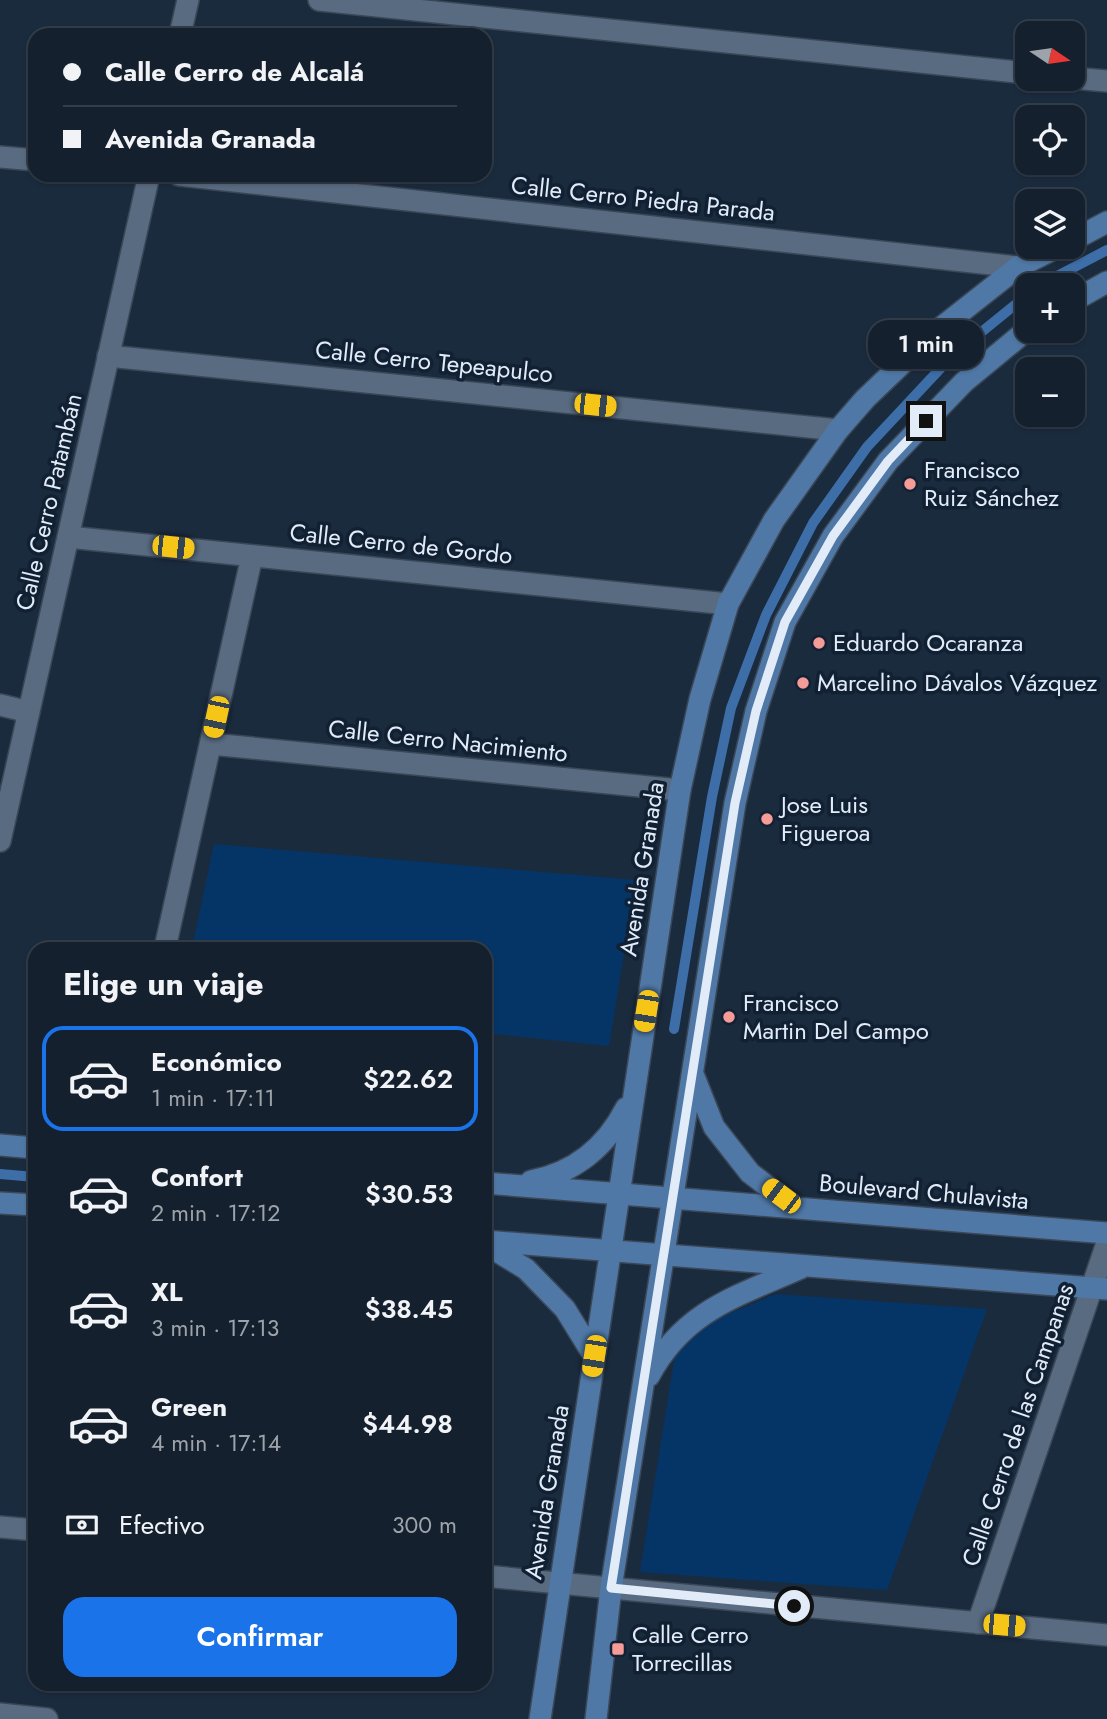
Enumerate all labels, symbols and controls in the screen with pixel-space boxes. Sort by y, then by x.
north arrow [1015,21,1085,91]
map controls [1015,21,1085,427]
text: Calle Cerro de Alcalá [105,53,364,91]
button: locate [1015,105,1085,175]
text: Avenida Granada [105,120,316,158]
street label: Calle Cerro Piedra Parada [509,167,777,230]
button: layers [1015,189,1085,259]
button: + [1015,273,1085,343]
callout: 1 min [868,320,984,368]
text: 1 min [898,327,954,361]
street label: Calle Cerro Tepeapulco [313,332,555,391]
button: − [1015,357,1085,427]
street label: Calle Cerro Patambán [7,390,91,614]
car [574,392,617,418]
route end [910,405,942,437]
place label: Francisco Ruiz Sánchez [924,452,1059,515]
marker: Francisco Ruiz Sánchez [902,476,918,492]
street label: Calle Cerro de Gordo [288,514,514,573]
car [152,534,195,560]
place label: Eduardo Ocaranza [833,625,1023,660]
marker: Eduardo Ocaranza [811,635,827,651]
place label: Marcelino Dávalos Vázquez [817,665,1097,700]
marker: Marcelino Dávalos Vázquez [795,675,811,691]
car [202,694,231,740]
street label: Calle Cerro Nacimiento [327,711,569,770]
street label: Avenida Granada [610,779,673,959]
place label: Jose Luis Figueroa [778,787,870,850]
marker: Jose Luis Figueroa [759,811,775,827]
text: Elige un viaje [63,961,264,1007]
place label: Francisco Martin Del Campo [743,985,929,1048]
car [633,989,660,1033]
marker: Francisco Martin Del Campo [721,1009,737,1025]
text: Económico [151,1043,282,1081]
icon: car [67,1047,130,1110]
text: $22.62 [363,1060,453,1098]
text: 1 min · 17:11 [151,1081,275,1115]
text: Confort [151,1158,243,1196]
icon: car [67,1162,130,1225]
street label: Boulevard Chulavista [818,1165,1030,1218]
text: $30.53 [365,1175,453,1213]
car [758,1175,805,1217]
text: 2 min · 17:12 [151,1196,280,1230]
text: XL [151,1273,183,1311]
icon: car [67,1277,130,1340]
street label: Calle Cerro de las Campanas [953,1279,1082,1571]
text: $38.45 [365,1290,453,1328]
text: 3 min · 17:13 [151,1311,279,1345]
car [581,1334,608,1378]
text: Green [151,1388,227,1426]
icon: car [67,1392,130,1455]
street label: Avenida Granada [515,1402,578,1582]
text: $44.98 [362,1405,453,1443]
text: 4 min · 17:14 [151,1426,281,1460]
icon: cash [63,1506,101,1544]
text: Efectivo [119,1506,205,1544]
text: 300 m [392,1508,457,1542]
route start [778,1590,810,1622]
button: Confirmar [63,1597,457,1677]
car [983,1613,1026,1637]
place label: Calle Cerro Torrecillas [632,1617,749,1680]
marker: Calle Cerro Torrecillas [610,1641,626,1657]

